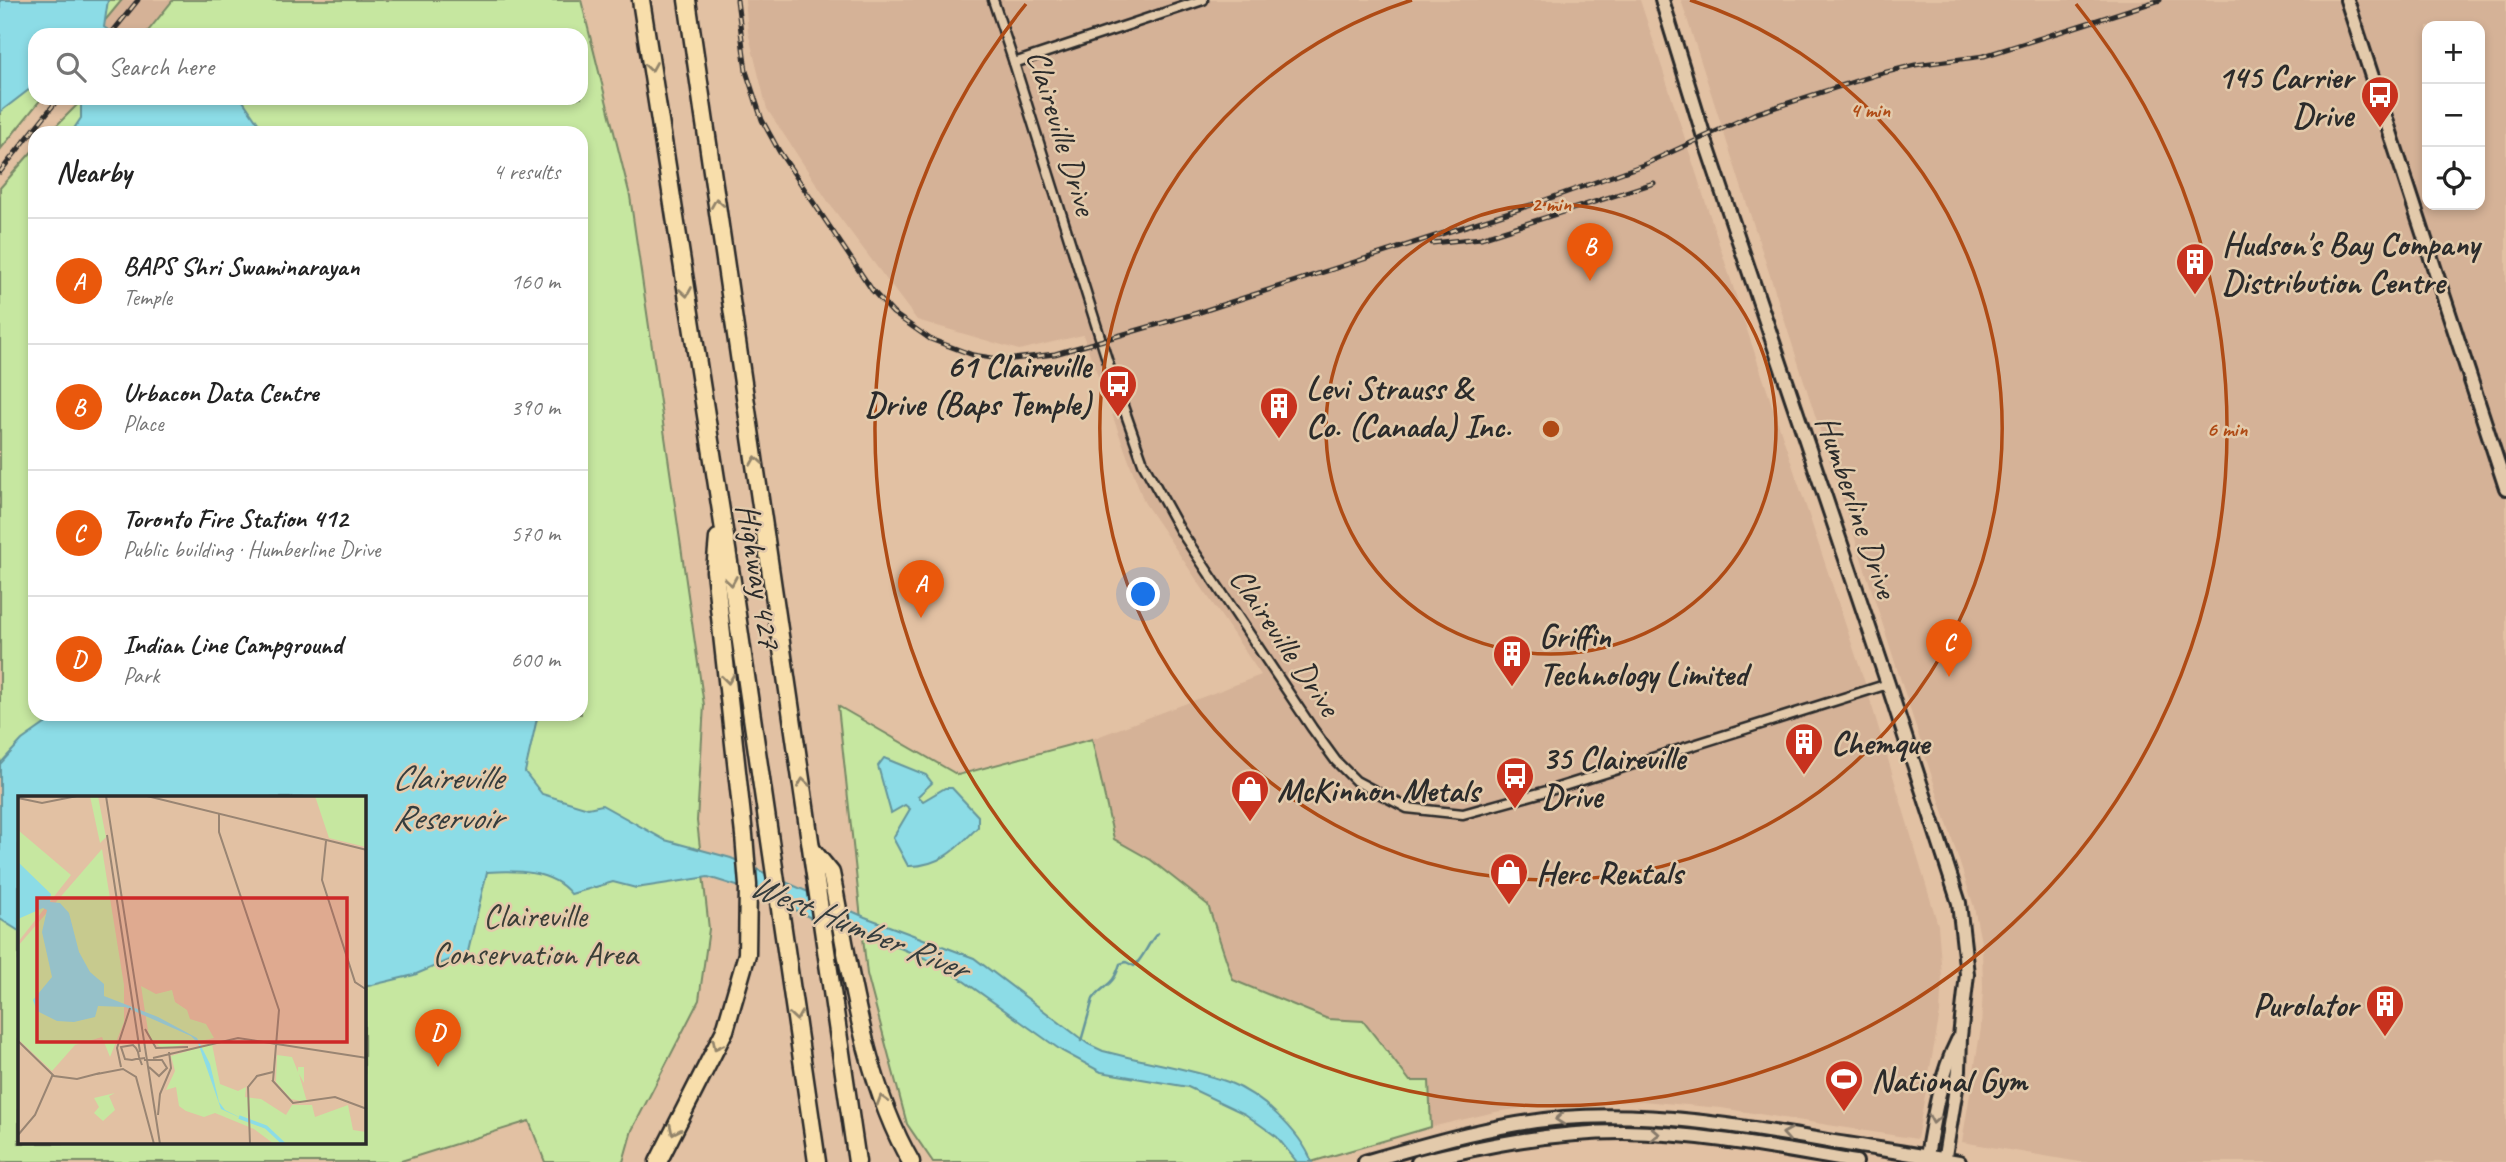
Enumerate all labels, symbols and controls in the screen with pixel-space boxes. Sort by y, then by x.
map controls [2422,21,2485,210]
button: + [2422,21,2485,84]
search box [28,28,588,105]
street label: Claireville Drive [1017,45,1108,222]
icon: search [52,48,90,86]
text: Search here [108,50,214,83]
place label: 145 Carrier Drive [2217,56,2356,136]
one-way arrow [643,62,658,73]
bus stop icon: 145 Carrier Drive [2359,74,2401,129]
button: − [2422,84,2485,147]
text: 4 min [1850,97,1890,123]
button: locate [2422,147,2485,210]
text: Nearby [56,153,132,191]
text: 4 results [493,157,560,186]
text: 2 min [1531,191,1571,217]
one-way arrow [710,197,725,209]
pin: B [1567,223,1613,281]
place label: Hudson's Bay Company Distribution Centre [2222,223,2483,303]
building icon: Hudson's Bay Company Distribution Centre [2174,241,2216,296]
text: BAPS Shri Swaminarayan [123,250,359,283]
text: A [73,267,85,296]
text: 160 m [511,267,560,296]
text: Temple [123,283,172,312]
one-way arrow [678,286,693,298]
place label: 61 Claireville Drive (Baps Temple) [865,345,1094,425]
bus stop icon: 61 Claireville Drive (Baps Temple) [1097,363,1139,418]
place label: Levi Strauss & Co. (Canada) Inc. [1306,367,1511,447]
text: Urbacon Data Centre [123,376,319,409]
building icon: Levi Strauss & Co. (Canada) Inc. [1258,385,1300,440]
text: B [73,393,85,422]
text: 390 m [511,393,560,422]
text: Place [123,409,163,438]
street label: Humberline Drive [1806,410,1909,605]
text: 6 min [2207,416,2248,442]
centre of rings [1539,417,1563,441]
one-way arrow [749,455,764,467]
street label: Highway 427 [727,501,791,654]
text: Toronto Fire Station 412 [123,502,348,535]
text: C [74,519,84,548]
text: 570 m [511,519,560,548]
text: Public building · Humberline Drive [123,535,380,564]
street label: Claireville Drive [1220,559,1351,726]
pin: A [898,560,944,618]
one-way arrow [723,576,738,587]
your location [1126,577,1160,611]
place label: Griffin Technology Limited [1539,615,1753,695]
pin: C [1926,619,1972,677]
text: Indian Line Campground [123,628,342,661]
building icon: Griffin Technology Limited [1491,633,1533,688]
text: D [72,645,86,674]
text: 600 m [511,645,560,674]
text: Park [123,661,159,690]
one-way arrow [720,674,735,685]
building icon: Chemque [1783,721,1825,776]
place label: Chemque [1831,722,1932,764]
place label: 35 Claireville Drive [1542,737,1688,817]
water label: Claireville Reservoir [392,755,508,840]
bus stop icon: 35 Claireville Drive [1494,755,1536,810]
shop icon: McKinnon Metals [1229,768,1271,823]
place label: McKinnon Metals [1277,769,1483,811]
one-way arrow [796,777,811,789]
inset map [18,796,366,1144]
shop icon: Herc Rentals [1488,851,1530,906]
place label: Herc Rentals [1536,852,1686,894]
water label: West Humber River [744,863,980,993]
park label: Claireville Conservation Area [432,895,640,975]
building icon: Purolator [2364,983,2406,1038]
place label: Purolator [2253,984,2362,1026]
pin: D [415,1009,461,1067]
one-way arrow [788,1010,803,1021]
one-way arrow [711,1038,725,1050]
sports icon: National Gym [1823,1058,1865,1113]
place label: National Gym [1871,1059,2029,1101]
one-way arrow [875,1095,890,1107]
one-way arrow [1554,1111,1565,1126]
one-way arrow [1927,1113,1942,1125]
one-way arrow [669,1123,683,1135]
one-way arrow [1649,1126,1660,1141]
one-way arrow [1781,1127,1792,1142]

